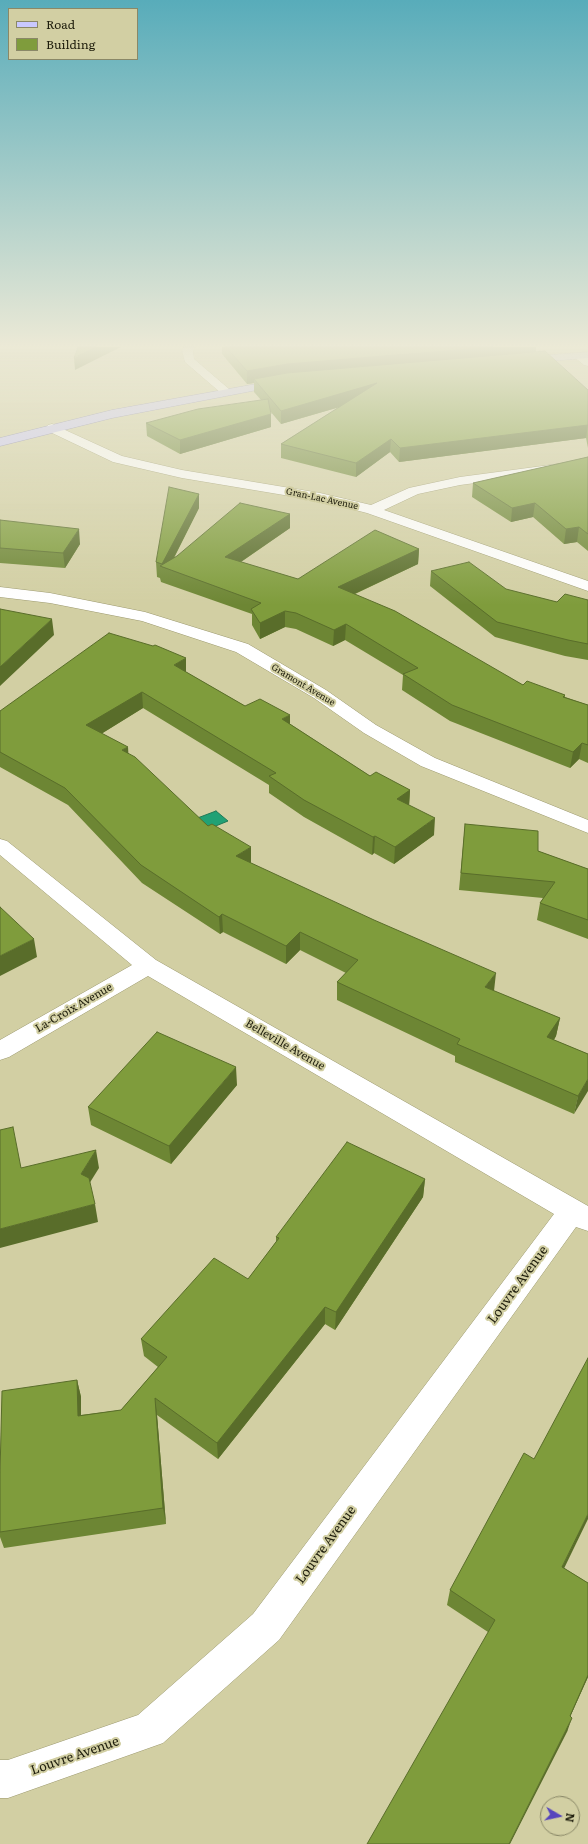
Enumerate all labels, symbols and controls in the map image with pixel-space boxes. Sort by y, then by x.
legend [8,8,138,60]
text: Road [46,15,75,33]
text: Building [46,35,95,53]
street label: Gran-Lac Avenue [285,486,359,512]
street label: Gramont Avenue [269,662,337,708]
street label: La-Croix Avenue [33,981,115,1035]
street label: Belleville Avenue [243,1017,327,1073]
street label: Louvre Avenue [485,1243,551,1327]
street label: Louvre Avenue [293,1503,359,1587]
street label: Louvre Avenue [29,1734,121,1778]
north arrow [540,1796,580,1836]
text: N [562,1812,579,1824]

